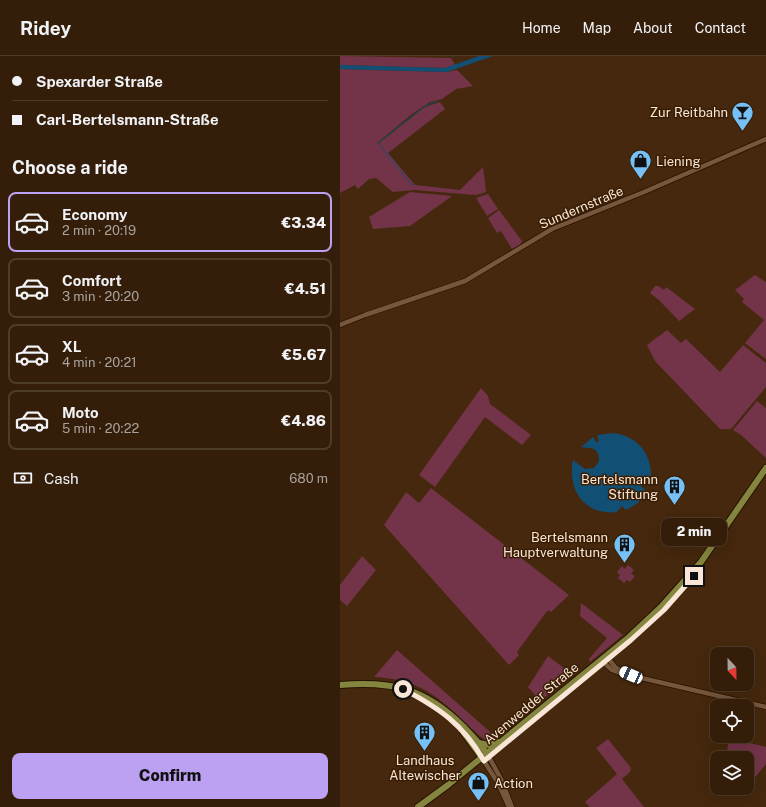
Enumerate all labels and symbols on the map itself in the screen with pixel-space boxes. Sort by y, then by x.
bar icon: Zur Reitbahn [730,99,756,132]
place label: Zur Reitbahn [650,105,728,120]
shop icon: Liening [628,148,654,181]
place label: Liening [656,154,701,169]
street label: Sundernstraße [537,183,626,232]
place label: Bertelsmann Stiftung [581,472,658,502]
building icon: Bertelsmann Stiftung [661,473,687,506]
callout: 2 min [661,518,727,546]
place label: Bertelsmann Hauptverwaltung [503,530,608,560]
building icon: Bertelsmann Hauptverwaltung [611,531,637,564]
route end [685,567,703,585]
north arrow [710,647,754,691]
street label: Avenwedder Straße [481,660,582,747]
car [618,665,644,685]
route start [394,680,412,698]
building icon: Landhaus Altewischer [412,719,438,752]
place label: Landhaus Altewischer [389,753,461,783]
shop icon: Action [465,770,491,803]
place label: Action [494,776,533,791]

